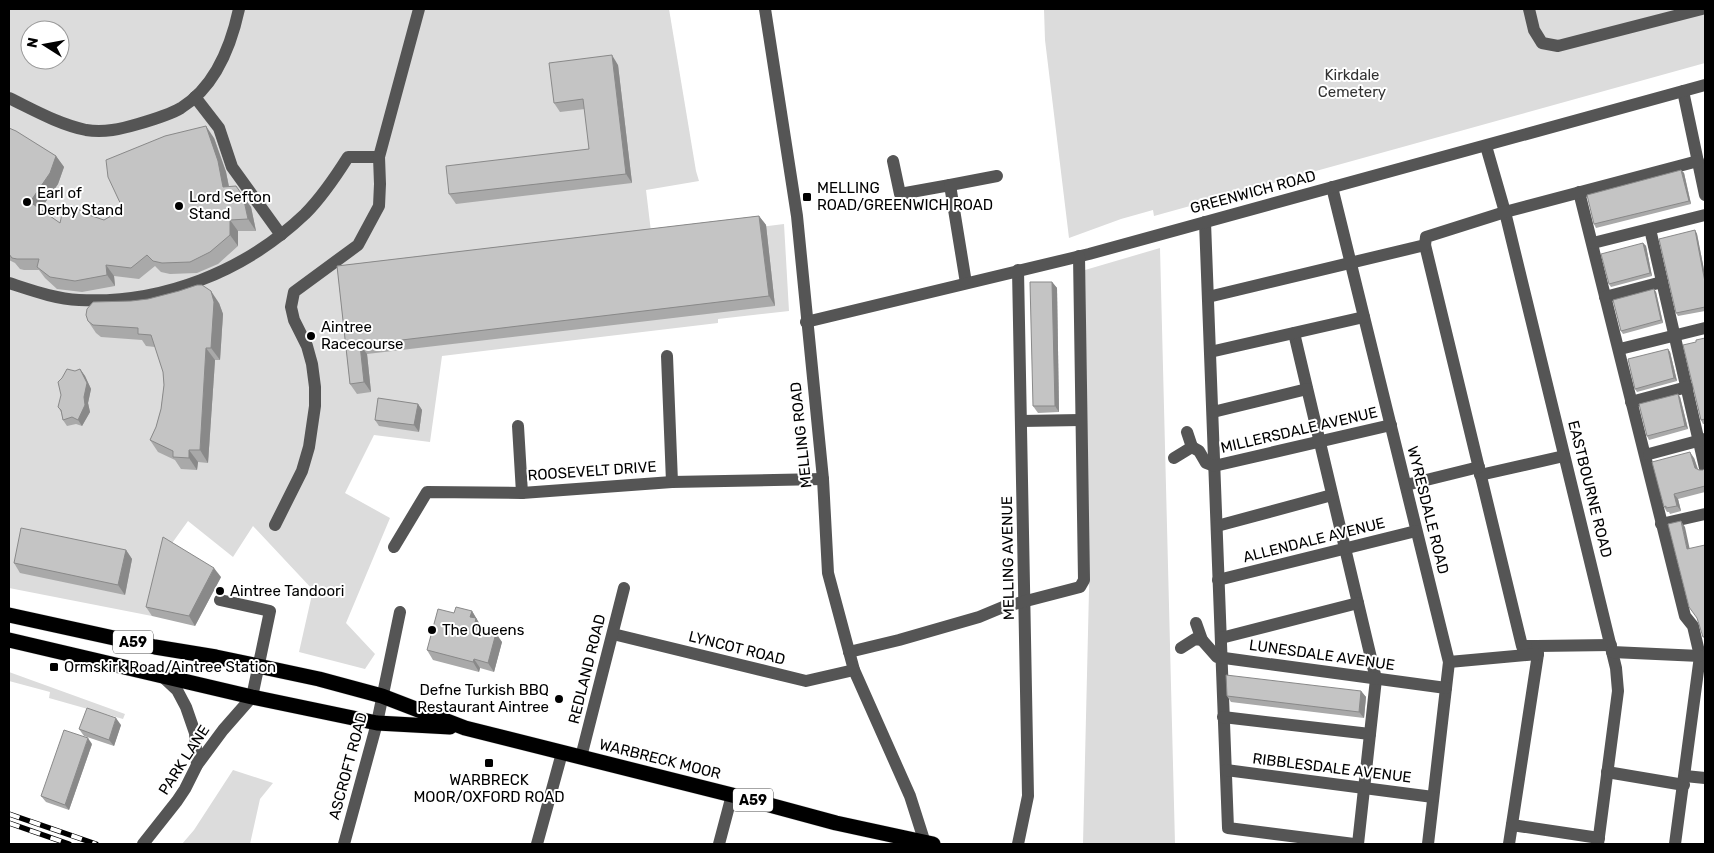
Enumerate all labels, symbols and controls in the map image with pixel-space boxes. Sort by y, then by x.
north arrow [20,20,70,70]
text: N [23,36,42,49]
park label: Kirkdale Cemetery [1318,66,1386,101]
street label: GREENWICH ROAD [1188,167,1318,217]
place label: MELLING ROAD/GREENWICH ROAD [817,179,993,214]
place label: Earl of Derby Stand [37,184,123,219]
place label: Lord Sefton Stand [189,188,271,223]
marker: MELLING ROAD/GREENWICH ROAD [801,191,813,203]
marker: Earl of Derby Stand [21,196,33,208]
marker: Lord Sefton Stand [173,200,185,212]
place label: Aintree Racecourse [321,318,403,353]
marker: Aintree Racecourse [305,330,317,342]
street label: MELLING ROAD [786,381,816,489]
street label: MILLERSDALE AVENUE [1219,403,1379,457]
street label: EASTBOURNE ROAD [1564,419,1616,559]
street label: WYRESDALE ROAD [1403,444,1453,576]
street label: ROOSEVELT DRIVE [527,458,657,484]
street label: MELLING AVENUE [998,496,1018,620]
street label: ALLENDALE AVENUE [1241,514,1387,566]
place label: Aintree Tandoori [230,582,344,600]
marker: Aintree Tandoori [214,585,226,597]
street label: REDLAND ROAD [565,612,609,726]
place label: The Queens [442,621,525,639]
marker: The Queens [426,624,438,636]
street label: LYNCOT ROAD [687,627,787,669]
road number: A59 [113,630,153,654]
street label: LUNESDALE AVENUE [1248,636,1396,674]
place label: Ormskirk Road/Aintree Station [64,658,276,676]
marker: Ormskirk Road/Aintree Station [48,661,60,673]
place label: Defne Turkish BBQ Restaurant Aintree [417,681,549,716]
marker: Defne Turkish BBQ Restaurant Aintree [553,693,565,705]
street label: ASCROFT ROAD [325,710,371,822]
street label: PARK LANE [155,722,213,798]
street label: WARBRECK MOOR [597,735,723,783]
street label: RIBBLESDALE AVENUE [1251,749,1413,787]
marker: WARBRECK MOOR/OXFORD ROAD [483,757,495,769]
place label: WARBRECK MOOR/OXFORD ROAD [413,771,565,806]
road number: A59 [733,788,773,812]

